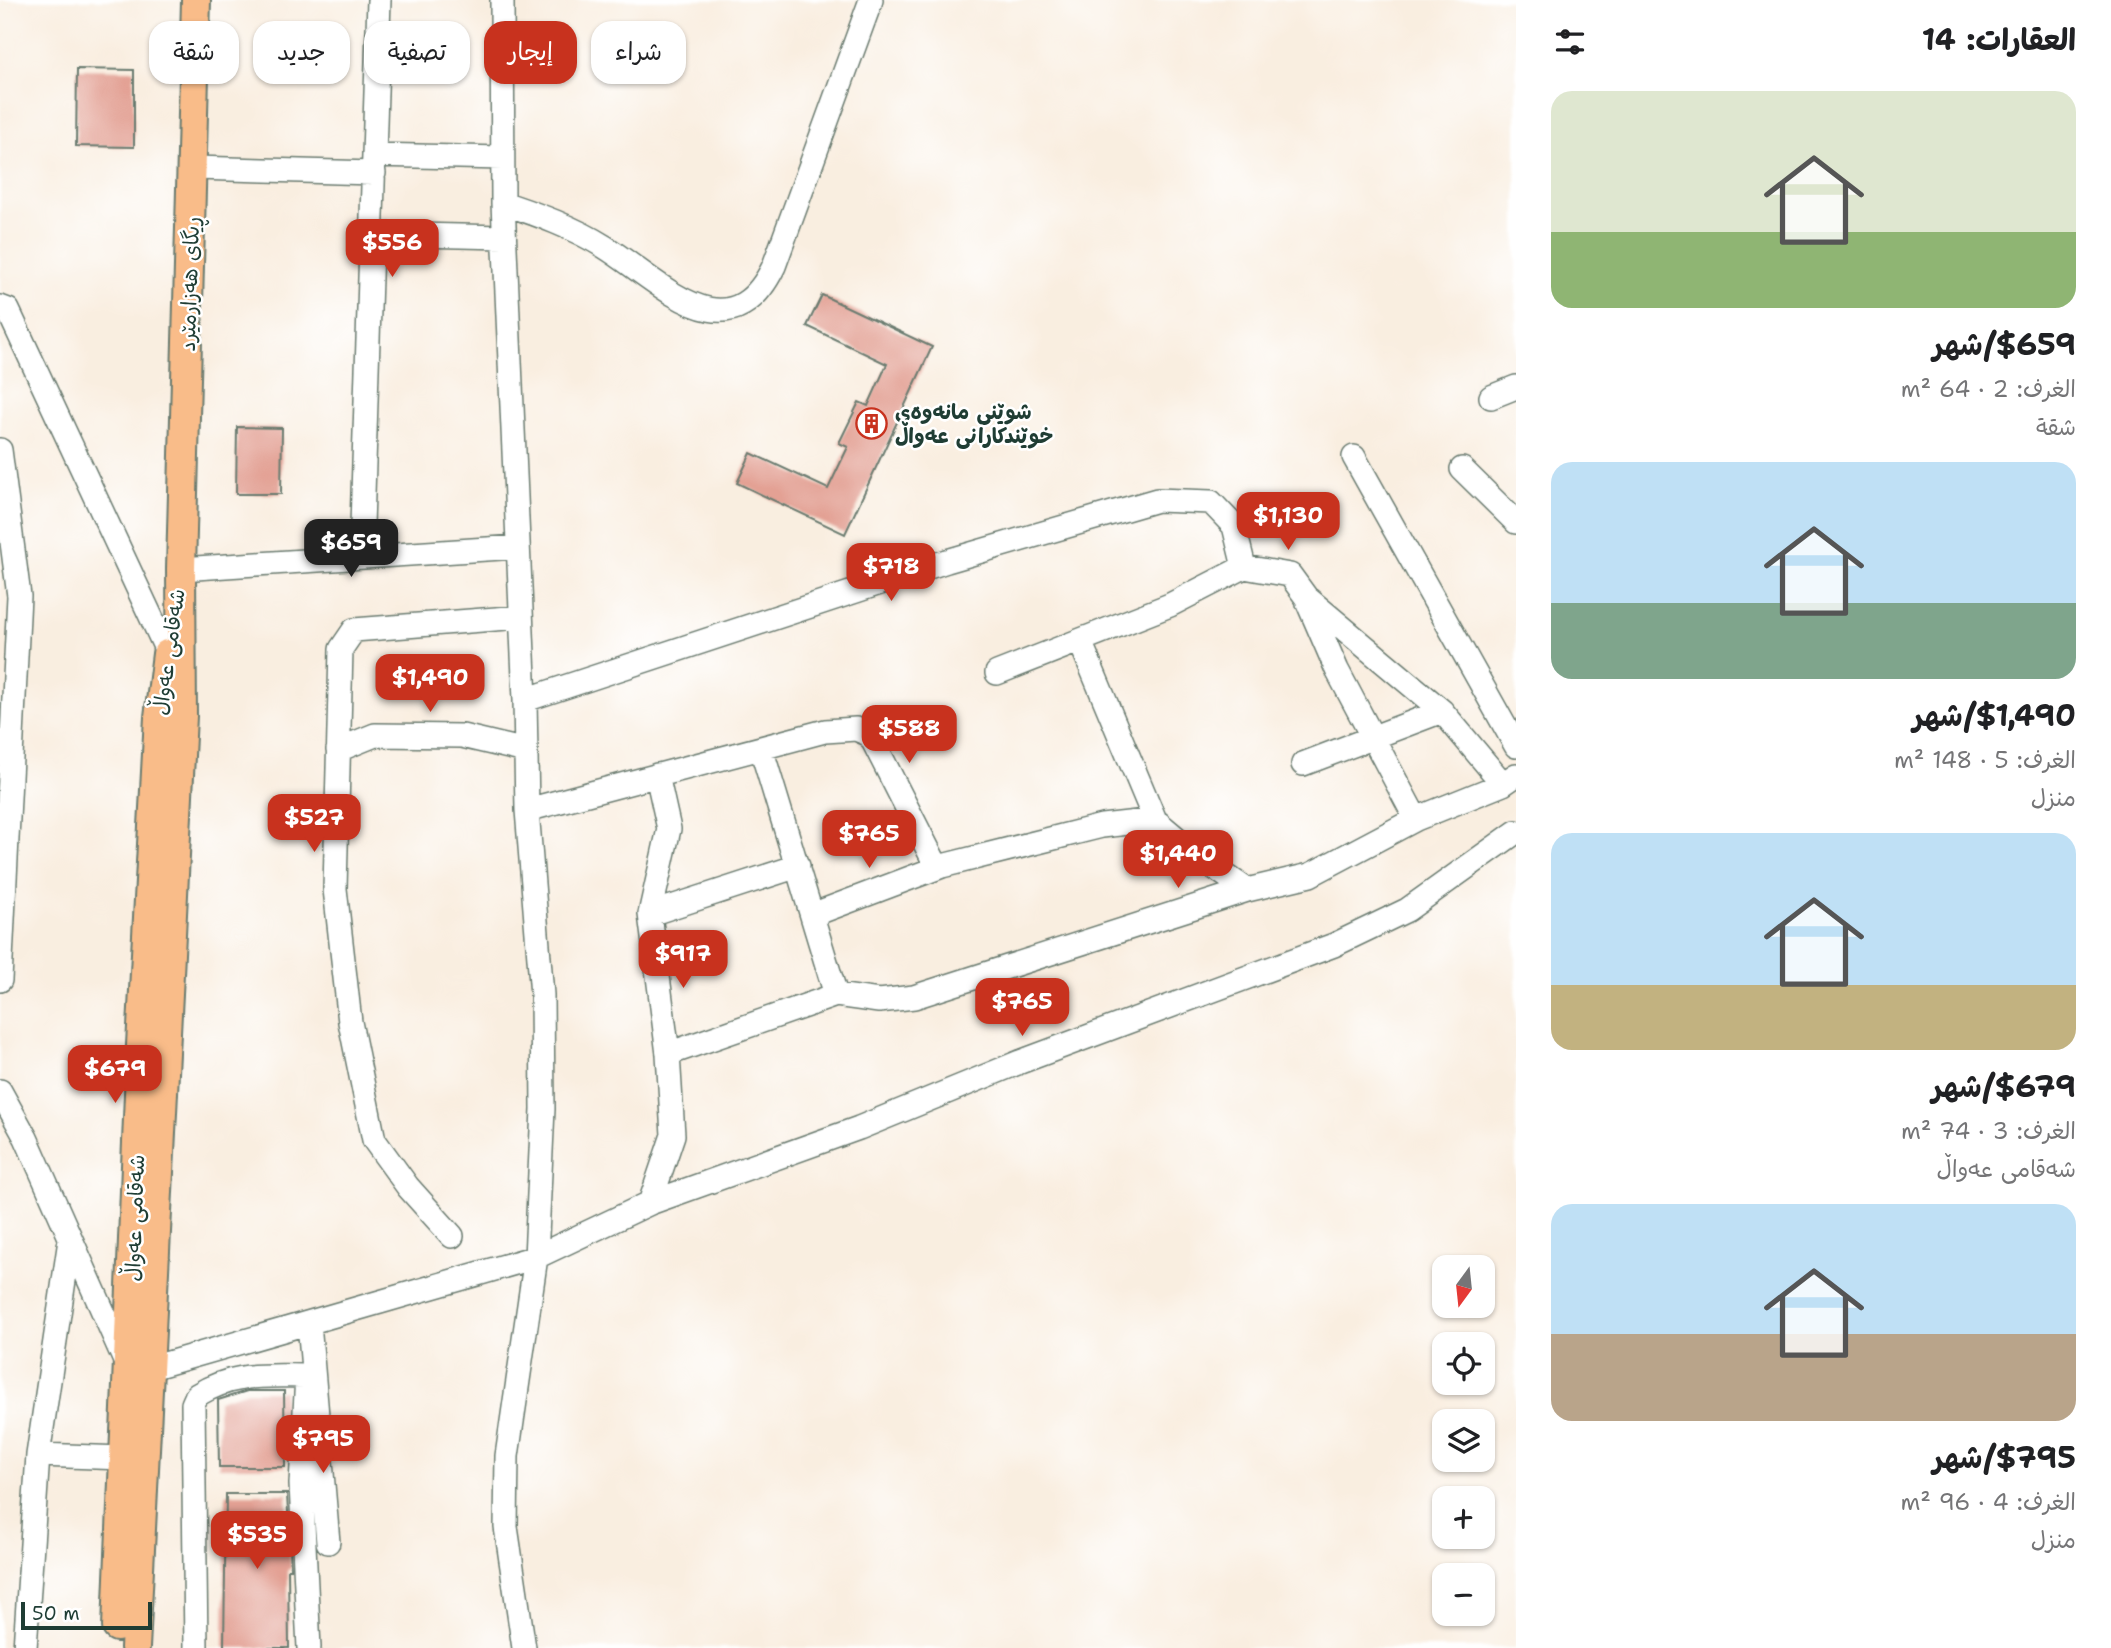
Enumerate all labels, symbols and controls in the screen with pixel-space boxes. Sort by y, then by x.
text: العقارات: 14 [1922,19,2076,60]
chip: شقة [149,21,239,84]
chip: جديد [253,21,350,84]
chip: تصفية [364,21,470,84]
chip: إيجار [484,21,577,84]
chip: شراء [591,21,686,84]
icon: filters [1551,23,1589,61]
icon: home [1751,137,1877,263]
street label: ڕیگای هەزارمێرد [174,216,209,352]
pin: $556 [351,219,433,279]
text: $556 [362,227,422,257]
text: $659/شهر [1933,324,2076,365]
text: الغرف: 2 · 64 m² [1901,374,2076,404]
place label: شوێنی مانەوەی خوێندکارانی عەواڵ [895,398,1053,450]
building icon: شوێنی مانەوەی خوێندکارانی عەواڵ [855,407,889,441]
text: شقة [2036,412,2076,442]
pin: $1,130 [1231,492,1345,552]
text: $1,130 [1253,500,1323,530]
icon: home [1751,508,1877,634]
pin: $659 [310,520,392,579]
text: $659 [320,527,382,557]
pin: $718 [850,544,932,603]
text: $718 [862,551,920,581]
street label: شەقامی عەواڵ [144,587,192,717]
pin: $1,490 [373,654,487,714]
text: $1,490 [392,662,469,692]
text: $1,490/شهر [1913,695,2076,736]
pin: $588 [868,706,950,765]
text: $588 [878,713,940,743]
text: الغرف: 5 · 148 m² [1894,745,2076,775]
text: منزل [2031,783,2076,813]
pin: $527 [273,794,355,854]
text: $527 [284,802,344,832]
pin: $765 [828,810,910,870]
text: $765 [838,818,900,848]
pin: $1,440 [1121,830,1235,890]
text: $1,440 [1139,838,1217,868]
icon: home [1751,879,1877,1005]
pin: $917 [642,930,724,990]
text: $917 [655,938,711,968]
pin: $765 [981,978,1063,1038]
text: $765 [991,986,1053,1016]
pin: $679 [74,1046,156,1105]
text: $679 [84,1053,146,1083]
text: $679/شهر [1932,1066,2076,1107]
text: الغرف: 3 · 74 m² [1901,1116,2076,1146]
street label: شەقامی عەواڵ [117,1154,151,1282]
text: شەقامی عەواڵ [1937,1154,2076,1184]
icon: home [1751,1250,1877,1376]
north arrow [1432,1255,1494,1318]
map controls [1432,1255,1495,1626]
button: locate [1432,1332,1495,1395]
button: layers [1432,1409,1495,1472]
pin: $795 [282,1416,364,1475]
text: $795 [292,1423,354,1453]
text: $795/شهر [1933,1437,2076,1478]
button: + [1432,1486,1495,1549]
text: الغرف: 4 · 96 m² [1900,1487,2076,1517]
pin: $535 [216,1512,298,1571]
text: $535 [227,1519,287,1549]
text: منزل [2031,1525,2076,1555]
button: − [1432,1563,1495,1626]
scale bar [21,1599,152,1631]
text: 50 m [32,1601,80,1626]

